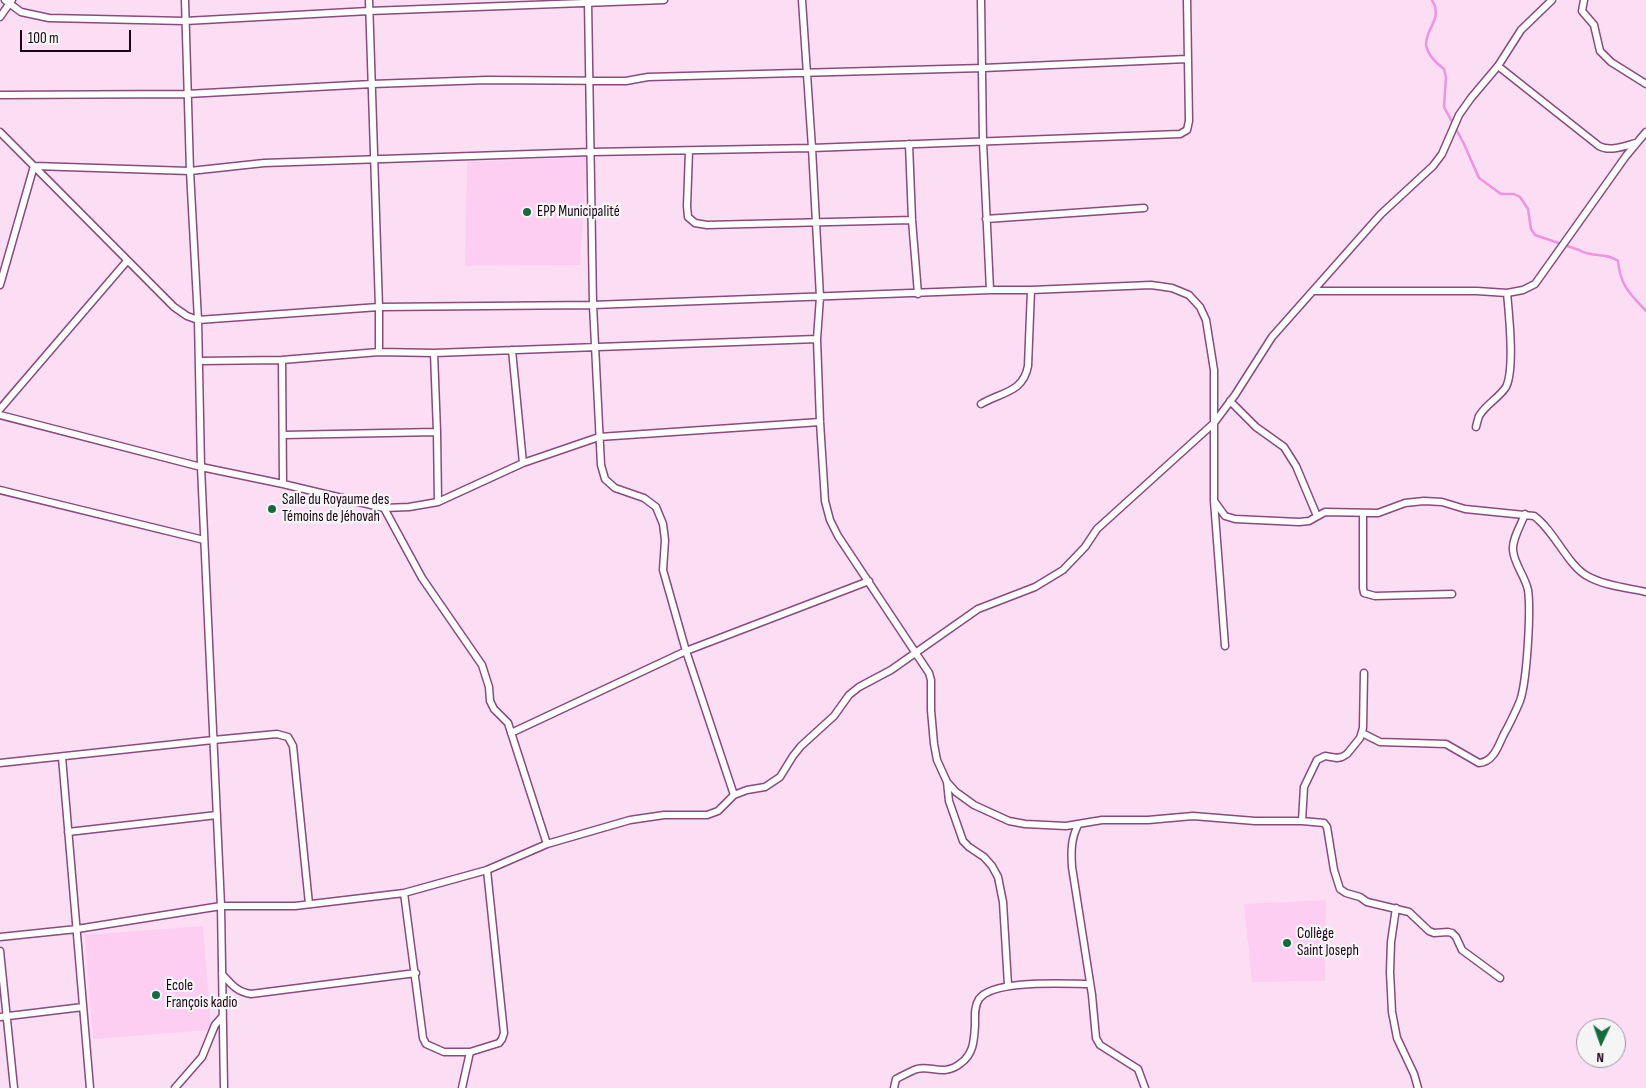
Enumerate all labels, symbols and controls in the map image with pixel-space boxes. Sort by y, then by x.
scale bar [22,20,134,52]
text: 100 m [28,29,59,48]
place label: EPP Municipalité [537,203,620,221]
marker: EPP Municipalité [521,206,533,218]
place label: Salle du Royaume des Témoins de Jéhovah [282,491,389,526]
marker: Salle du Royaume des Témoins de Jéhovah [266,503,278,515]
place label: Collège Saint Joseph [1297,925,1359,960]
marker: Collège Saint Joseph [1281,937,1293,949]
place label: Ecole François kadio [166,977,237,1012]
marker: Ecole François kadio [150,989,162,1001]
north arrow [1576,1018,1626,1068]
text: N [1596,1049,1604,1066]

